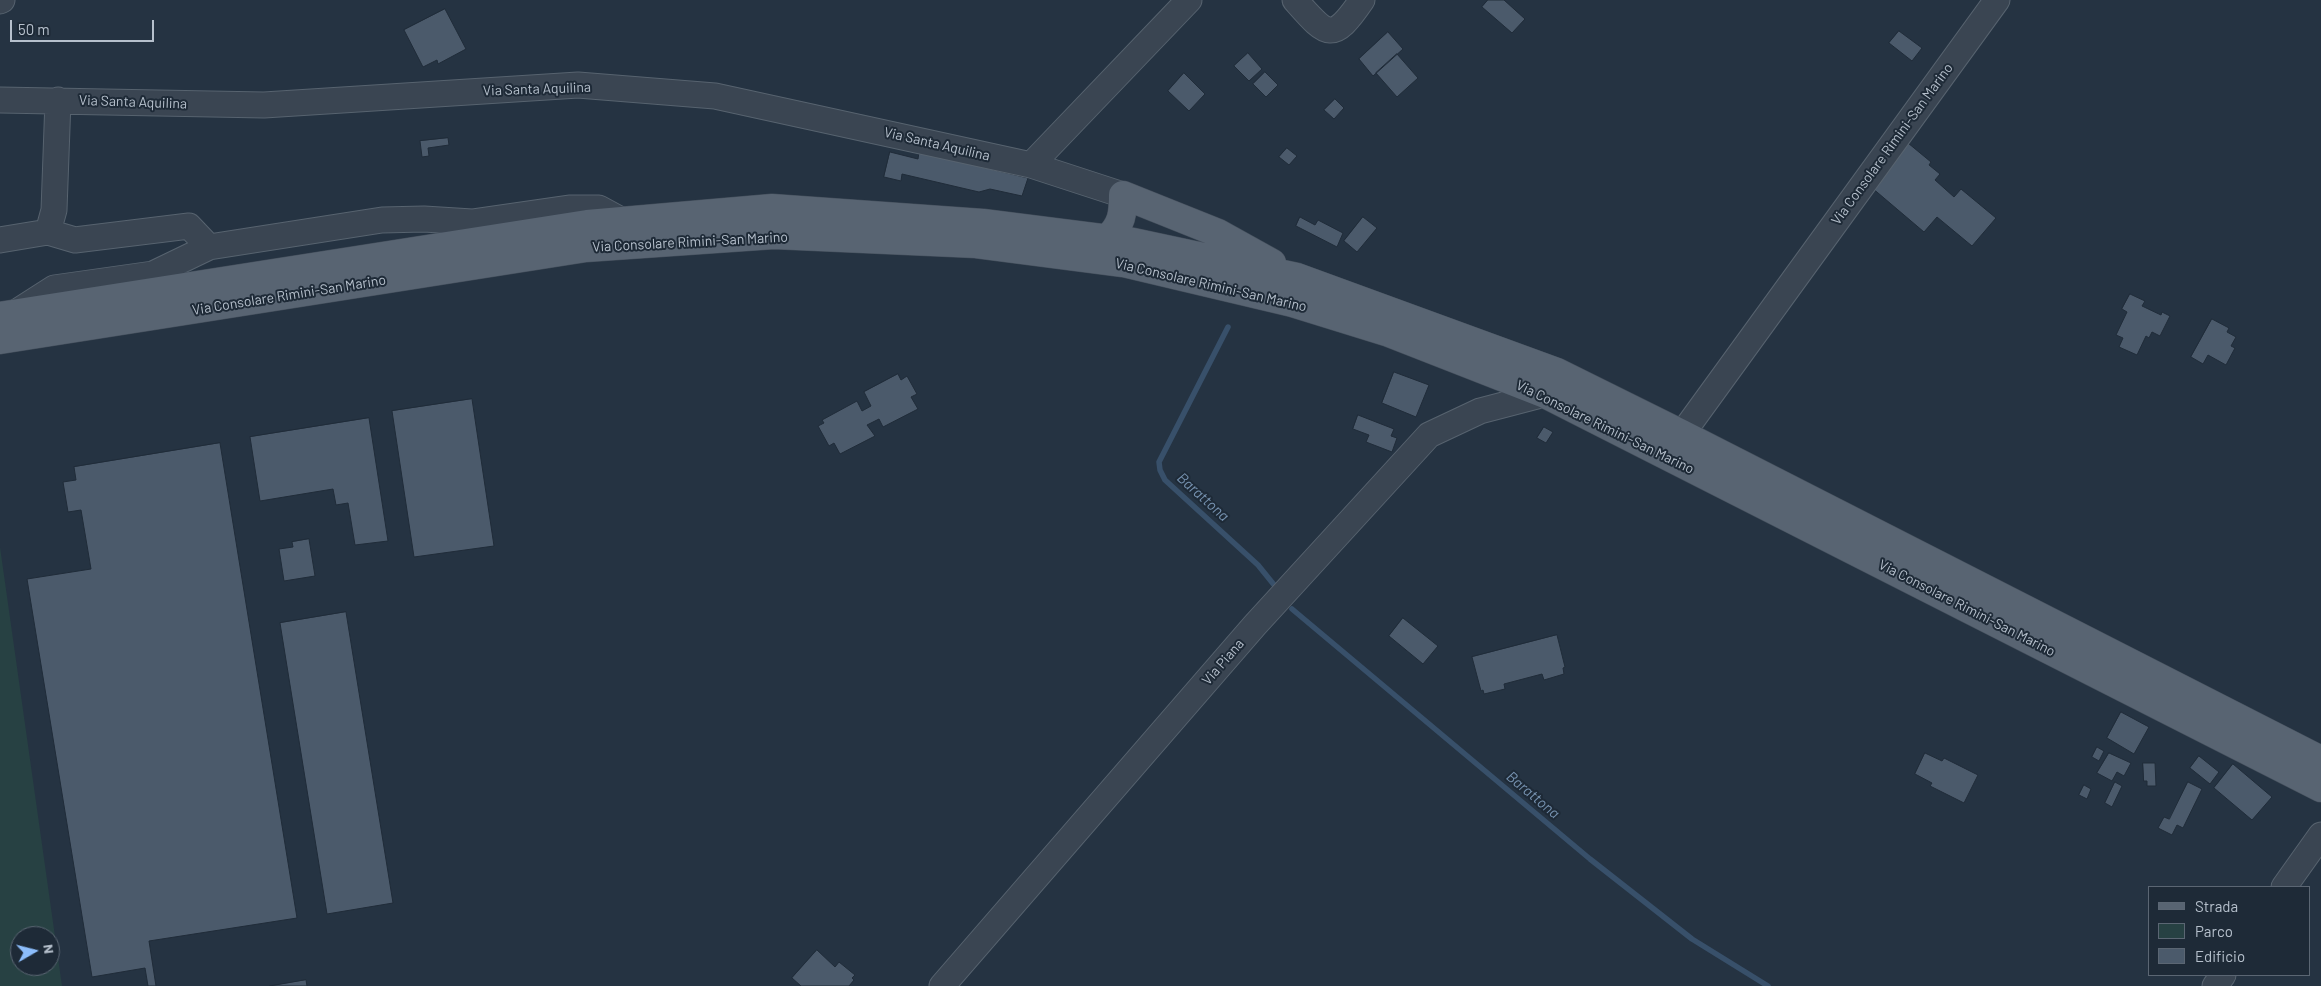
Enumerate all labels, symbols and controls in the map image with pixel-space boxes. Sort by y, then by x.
scale bar [12,10,156,42]
text: 50 m [18,20,50,38]
street label: Via Consolare Rimini-San Marino [1828,60,1956,228]
street label: Via Santa Aquilina [483,79,591,99]
street label: Via Santa Aquilina [79,92,187,112]
street label: Via Santa Aquilina [882,124,992,164]
street label: Via Consolare Rimini-San Marino [592,228,788,256]
street label: Via Consolare Rimini-San Marino [1114,255,1308,315]
street label: Via Consolare Rimini-San Marino [191,271,387,319]
street label: Via Consolare Rimini-San Marino [1513,377,1697,477]
water label: Barattona [1173,469,1233,525]
street label: Via Consolare Rimini-San Marino [1876,556,2058,660]
street label: Via Piana [1198,636,1248,688]
water label: Barattona [1503,768,1563,822]
legend [2148,886,2311,976]
text: Strada [2195,897,2238,915]
text: Parco [2195,922,2233,940]
north arrow [10,926,60,976]
text: N [40,943,58,955]
text: Edificio [2195,947,2245,965]

